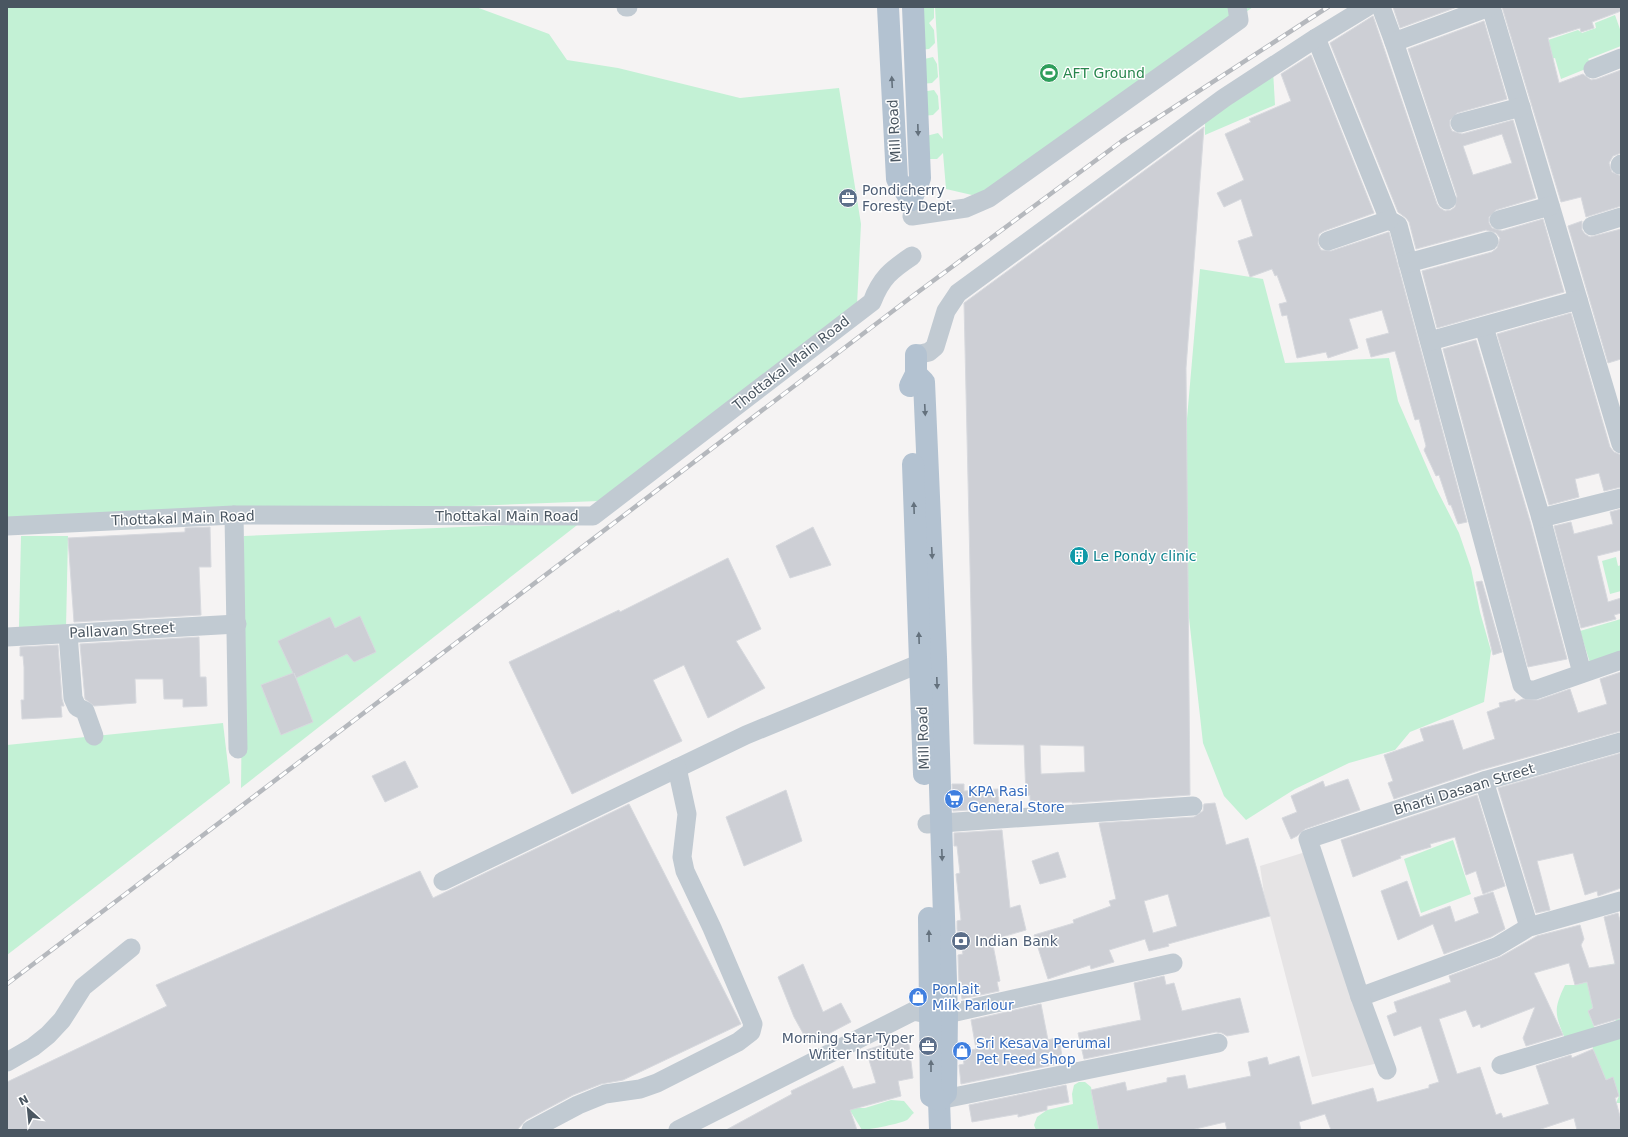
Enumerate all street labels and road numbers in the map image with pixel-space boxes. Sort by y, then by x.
street label: Mill Road [884,99,904,163]
street label: Thottakal Main Road [729,313,852,414]
street label: Thottakal Main Road [110,508,255,529]
street label: Thottakal Main Road [434,508,579,524]
street label: Pallavan Street [69,619,176,641]
street label: Mill Road [914,706,932,770]
street label: Bharti Dasaan Street [1392,760,1537,818]

